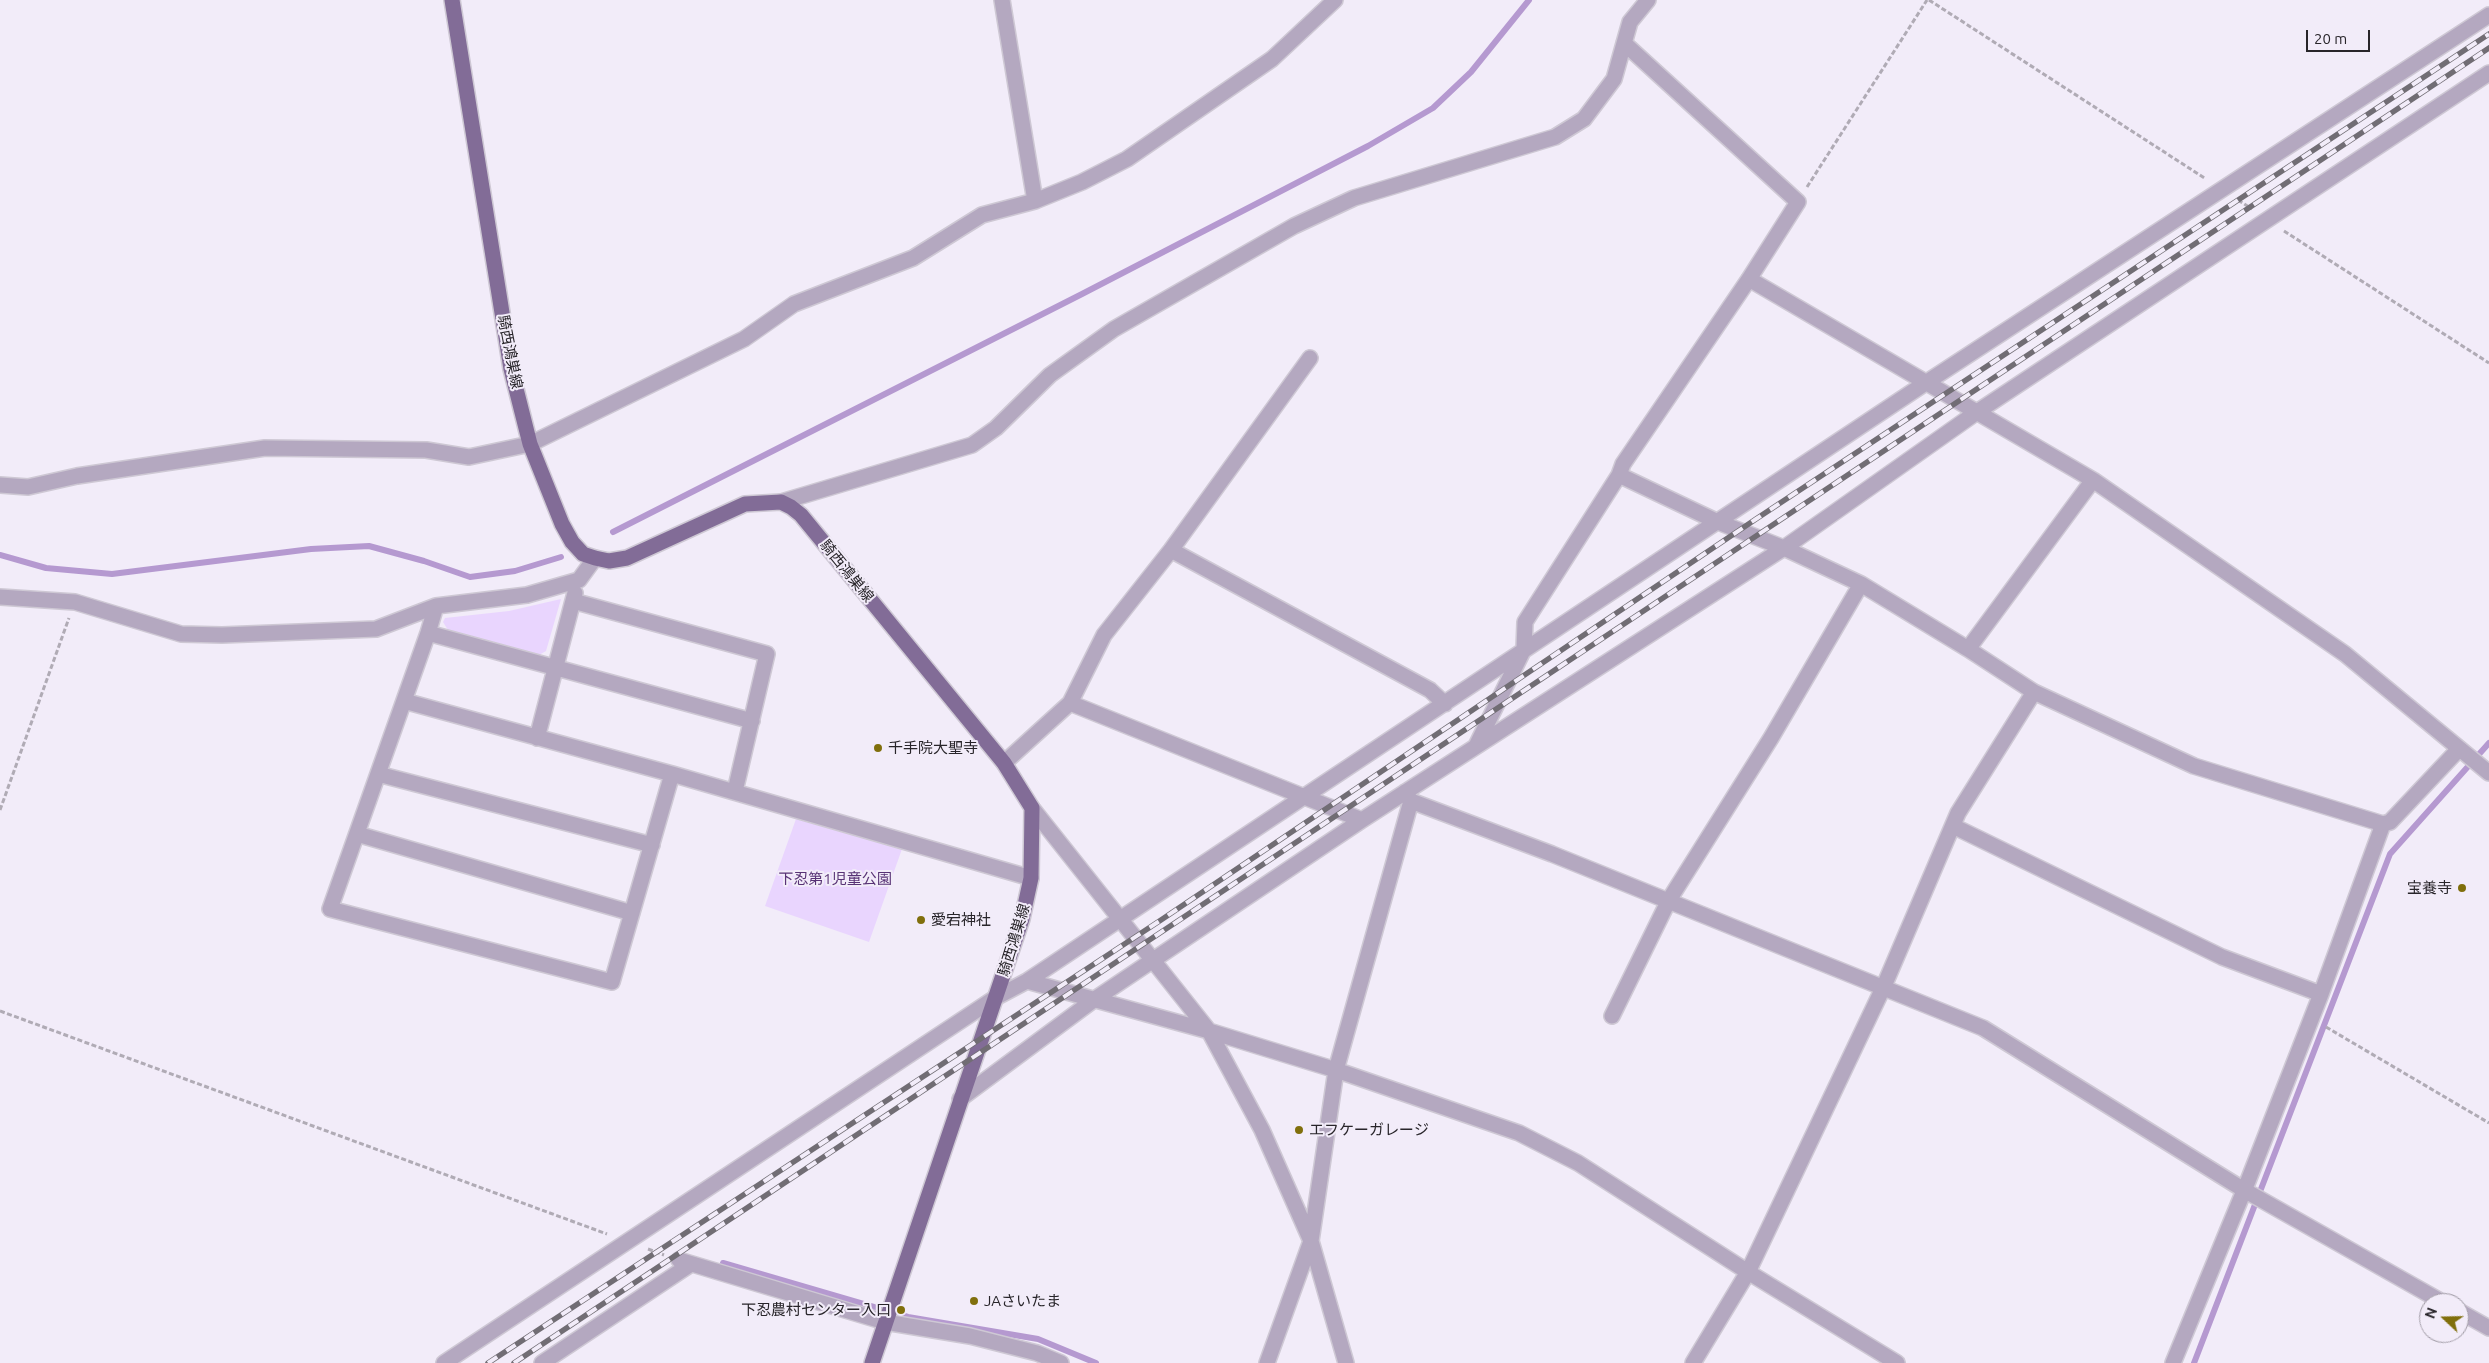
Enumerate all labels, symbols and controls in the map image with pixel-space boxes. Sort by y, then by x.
scale bar [2309,20,2373,52]
text: 20 m [2314,30,2347,47]
street label: 騎西鴻巣線 [494,313,526,391]
street label: 騎西鴻巣線 [816,536,878,606]
place label: 千手院大聖寺 [888,739,978,757]
marker: 千手院大聖寺 [872,742,884,754]
park label: 下忍第1児童公園 [778,870,892,888]
place label: 宝養寺 [2407,879,2452,897]
marker: 宝養寺 [2456,882,2468,894]
street label: 騎西鴻巣線 [994,902,1034,978]
place label: 愛宕神社 [931,911,991,929]
marker: 愛宕神社 [915,914,927,926]
place label: エフケーガレージ [1309,1121,1429,1139]
marker: エフケーガレージ [1293,1124,1305,1136]
place label: JAさいたま [984,1292,1061,1310]
north arrow [2419,1293,2469,1343]
marker: JAさいたま [968,1295,980,1307]
place label: 下忍農村センター入口 [741,1301,891,1319]
marker: 下忍農村センター入口 [895,1304,907,1316]
text: N [2422,1305,2440,1321]

